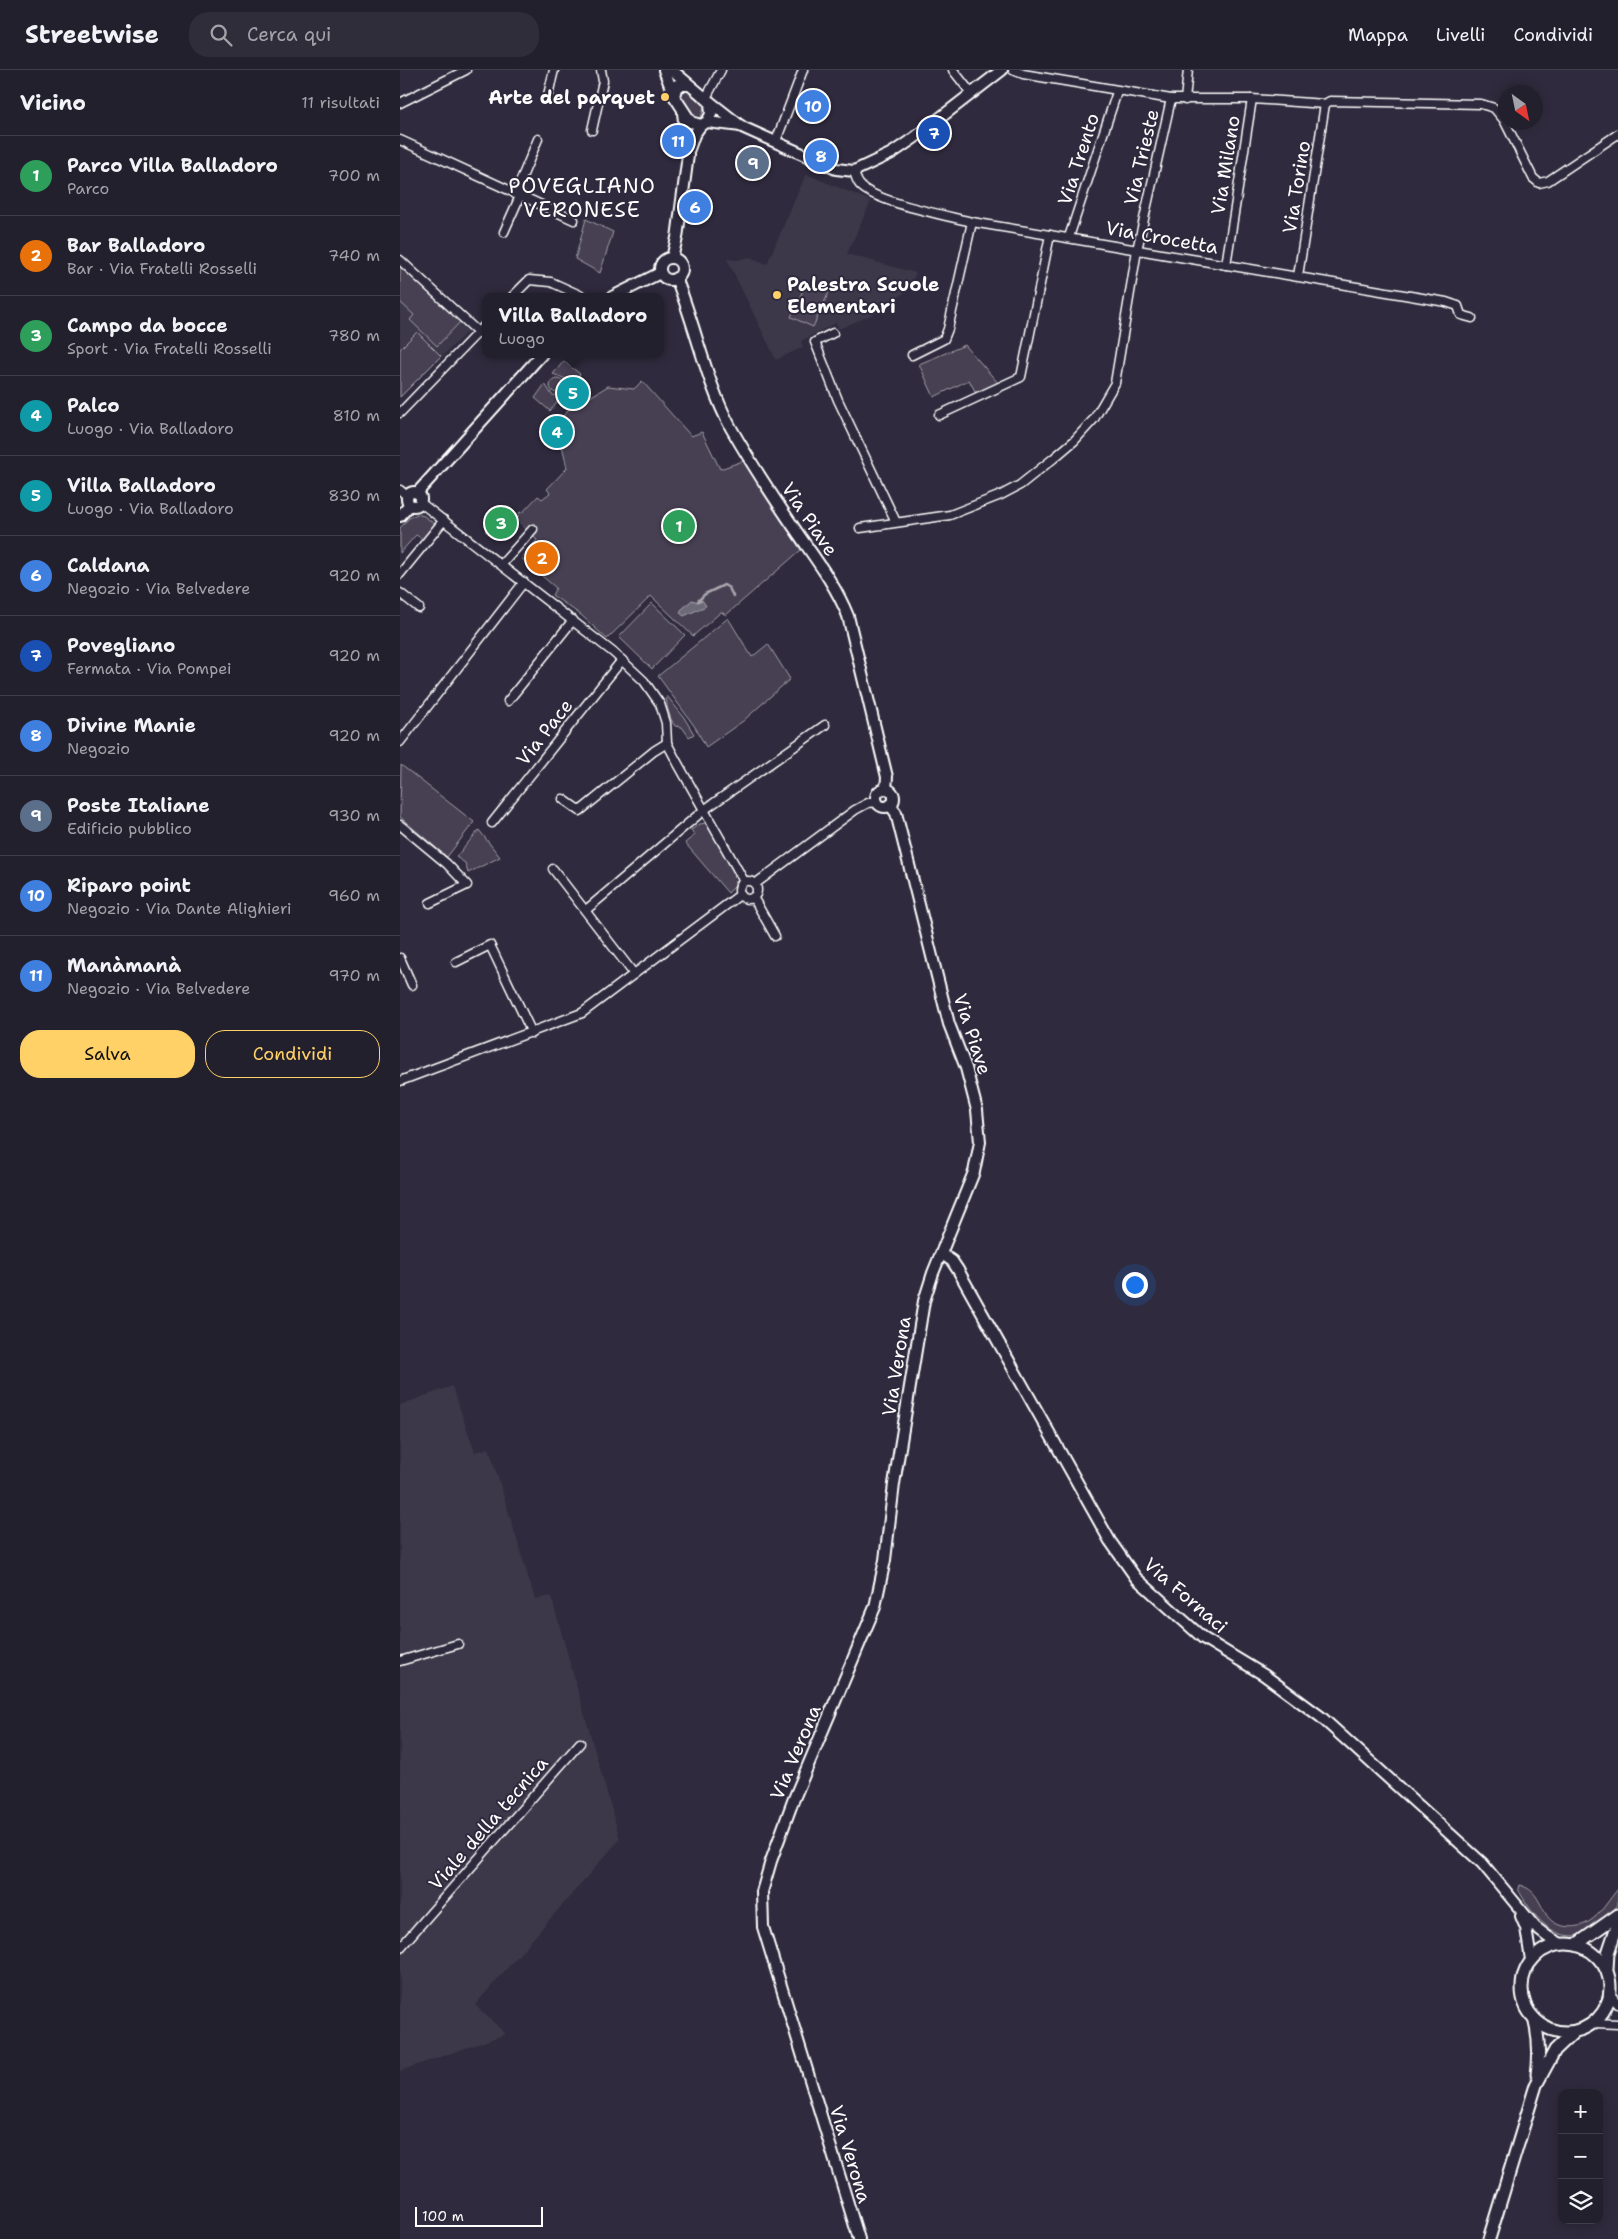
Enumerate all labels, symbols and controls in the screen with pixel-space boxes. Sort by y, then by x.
search box [189,12,539,57]
text: Streetwise [25,19,159,51]
icon: search [207,21,235,49]
text: Cerca qui [247,22,331,47]
text: Mappa [1348,23,1408,47]
text: Livelli [1436,23,1485,47]
text: Condividi [1513,23,1593,47]
place label: Arte del parquet [488,85,655,110]
north arrow [1498,85,1543,130]
pin: 10 [797,87,829,125]
text: Vicino [20,89,86,117]
marker: Arte del parquet [659,91,671,103]
text: 11 risultati [301,92,380,113]
street label: Via Trieste [1118,107,1165,208]
street label: Via Trento [1052,110,1105,208]
pin: 7 [918,114,950,152]
street label: Via Milano [1205,114,1246,217]
pin: 11 [662,122,694,160]
pin: 8 [805,137,837,175]
street label: Via Torino [1277,139,1316,235]
pin: 9 [737,144,769,182]
text: Parco Villa Balladoro [67,153,278,178]
text: 1 [32,165,40,186]
text: 700 m [328,165,380,186]
district label: POVEGLIANO VERONESE [508,172,656,224]
text: Parco [67,178,109,199]
pin: 6 [679,188,711,226]
street label: Via Crocetta [1104,215,1220,260]
text: Bar Balladoro [67,233,205,258]
text: 2 [30,245,42,266]
text: 740 m [328,245,380,266]
text: Bar · Via Fratelli Rosselli [67,258,257,279]
place label: Palestra Scuole Elementari [787,272,939,319]
marker: Palestra Scuole Elementari [771,289,783,301]
popup [482,293,664,358]
text: Villa Balladoro [499,303,647,328]
text: Campo da bocce [67,313,228,338]
text: 3 [30,325,42,346]
text: 780 m [328,325,380,346]
text: Luogo [499,328,545,349]
text: Sport · Via Fratelli Rosselli [67,338,272,359]
pin: 5 [557,374,589,412]
text: Palco [67,393,120,418]
text: 4 [30,405,42,426]
text: 810 m [333,405,380,426]
pin: 4 [541,413,573,451]
text: Luogo · Via Balladoro [67,418,234,439]
text: Villa Balladoro [67,473,216,498]
street label: Via Piave [776,477,843,561]
text: 5 [31,485,41,506]
text: 830 m [328,485,380,506]
text: Luogo · Via Balladoro [67,498,234,519]
pin: 3 [485,504,517,542]
pin: 1 [663,507,695,545]
pin: 2 [526,539,558,577]
text: Caldana [67,553,149,578]
text: 6 [30,565,42,586]
text: 920 m [328,565,380,586]
text: Negozio · Via Belvedere [67,578,250,599]
text: Povegliano [67,633,175,658]
text: 7 [30,645,42,666]
text: 920 m [328,645,380,666]
text: Fermata · Via Pompei [67,658,232,679]
street label: Via Pace [511,694,578,771]
text: Divine Manie [67,713,196,738]
text: 8 [30,725,42,746]
text: 920 m [328,725,380,746]
text: Negozio [67,738,130,759]
text: Poste Italiane [67,793,210,818]
text: 9 [30,805,42,826]
text: 930 m [328,805,380,826]
text: Edificio pubblico [67,818,192,839]
text: Riparo point [67,873,191,898]
text: 10 [27,885,45,906]
text: 960 m [328,885,380,906]
text: Negozio · Via Dante Alighieri [67,898,291,919]
text: Manàmanà [67,953,181,978]
text: 11 [29,965,43,986]
text: 970 m [328,965,380,986]
text: Negozio · Via Belvedere [67,978,250,999]
street label: Via Piave [948,990,997,1078]
button: Salva [20,1030,195,1078]
button: Condividi [205,1030,380,1078]
your location [1122,1272,1148,1298]
street label: Via Verona [876,1314,917,1418]
street label: Via Fornaci [1138,1552,1233,1639]
street label: Via Verona [764,1701,827,1803]
street label: Viale della tecnica [423,1751,554,1896]
map controls [1558,2089,1603,2224]
button: + [1558,2089,1603,2134]
street label: Via Verona [824,2102,877,2206]
button: − [1558,2134,1603,2179]
button: layers [1558,2179,1603,2224]
scale bar [415,2204,542,2227]
text: 100 m [422,2207,464,2225]

